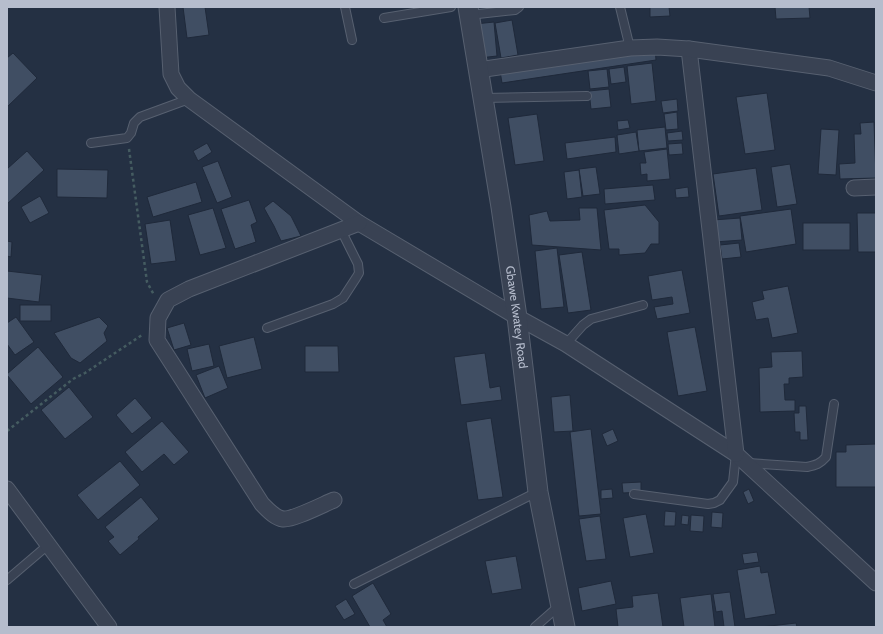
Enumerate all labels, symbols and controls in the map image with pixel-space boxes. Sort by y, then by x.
street label: Gbawe Kwatey Road [503,265,531,369]

